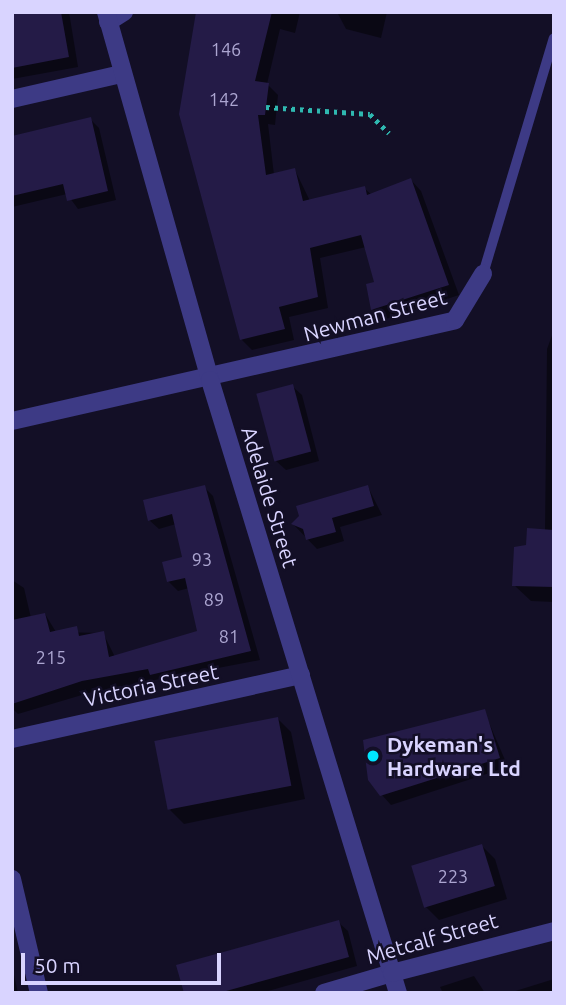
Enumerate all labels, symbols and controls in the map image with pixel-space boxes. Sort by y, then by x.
house number: 146 [211,38,241,60]
house number: 142 [209,88,239,110]
street label: Newman Street [301,284,449,346]
street label: Adelaide Street [237,423,303,571]
house number: 93 [192,548,212,570]
house number: 89 [204,588,224,610]
house number: 81 [219,625,239,647]
house number: 215 [36,646,66,668]
street label: Victoria Street [82,658,220,712]
place label: Dykeman's Hardware Ltd [387,731,521,781]
marker: Dykeman's Hardware Ltd [365,748,381,764]
house number: 223 [438,865,468,887]
street label: Metcalf Street [363,907,501,969]
scale bar [24,939,224,983]
text: 50 m [34,953,81,977]

